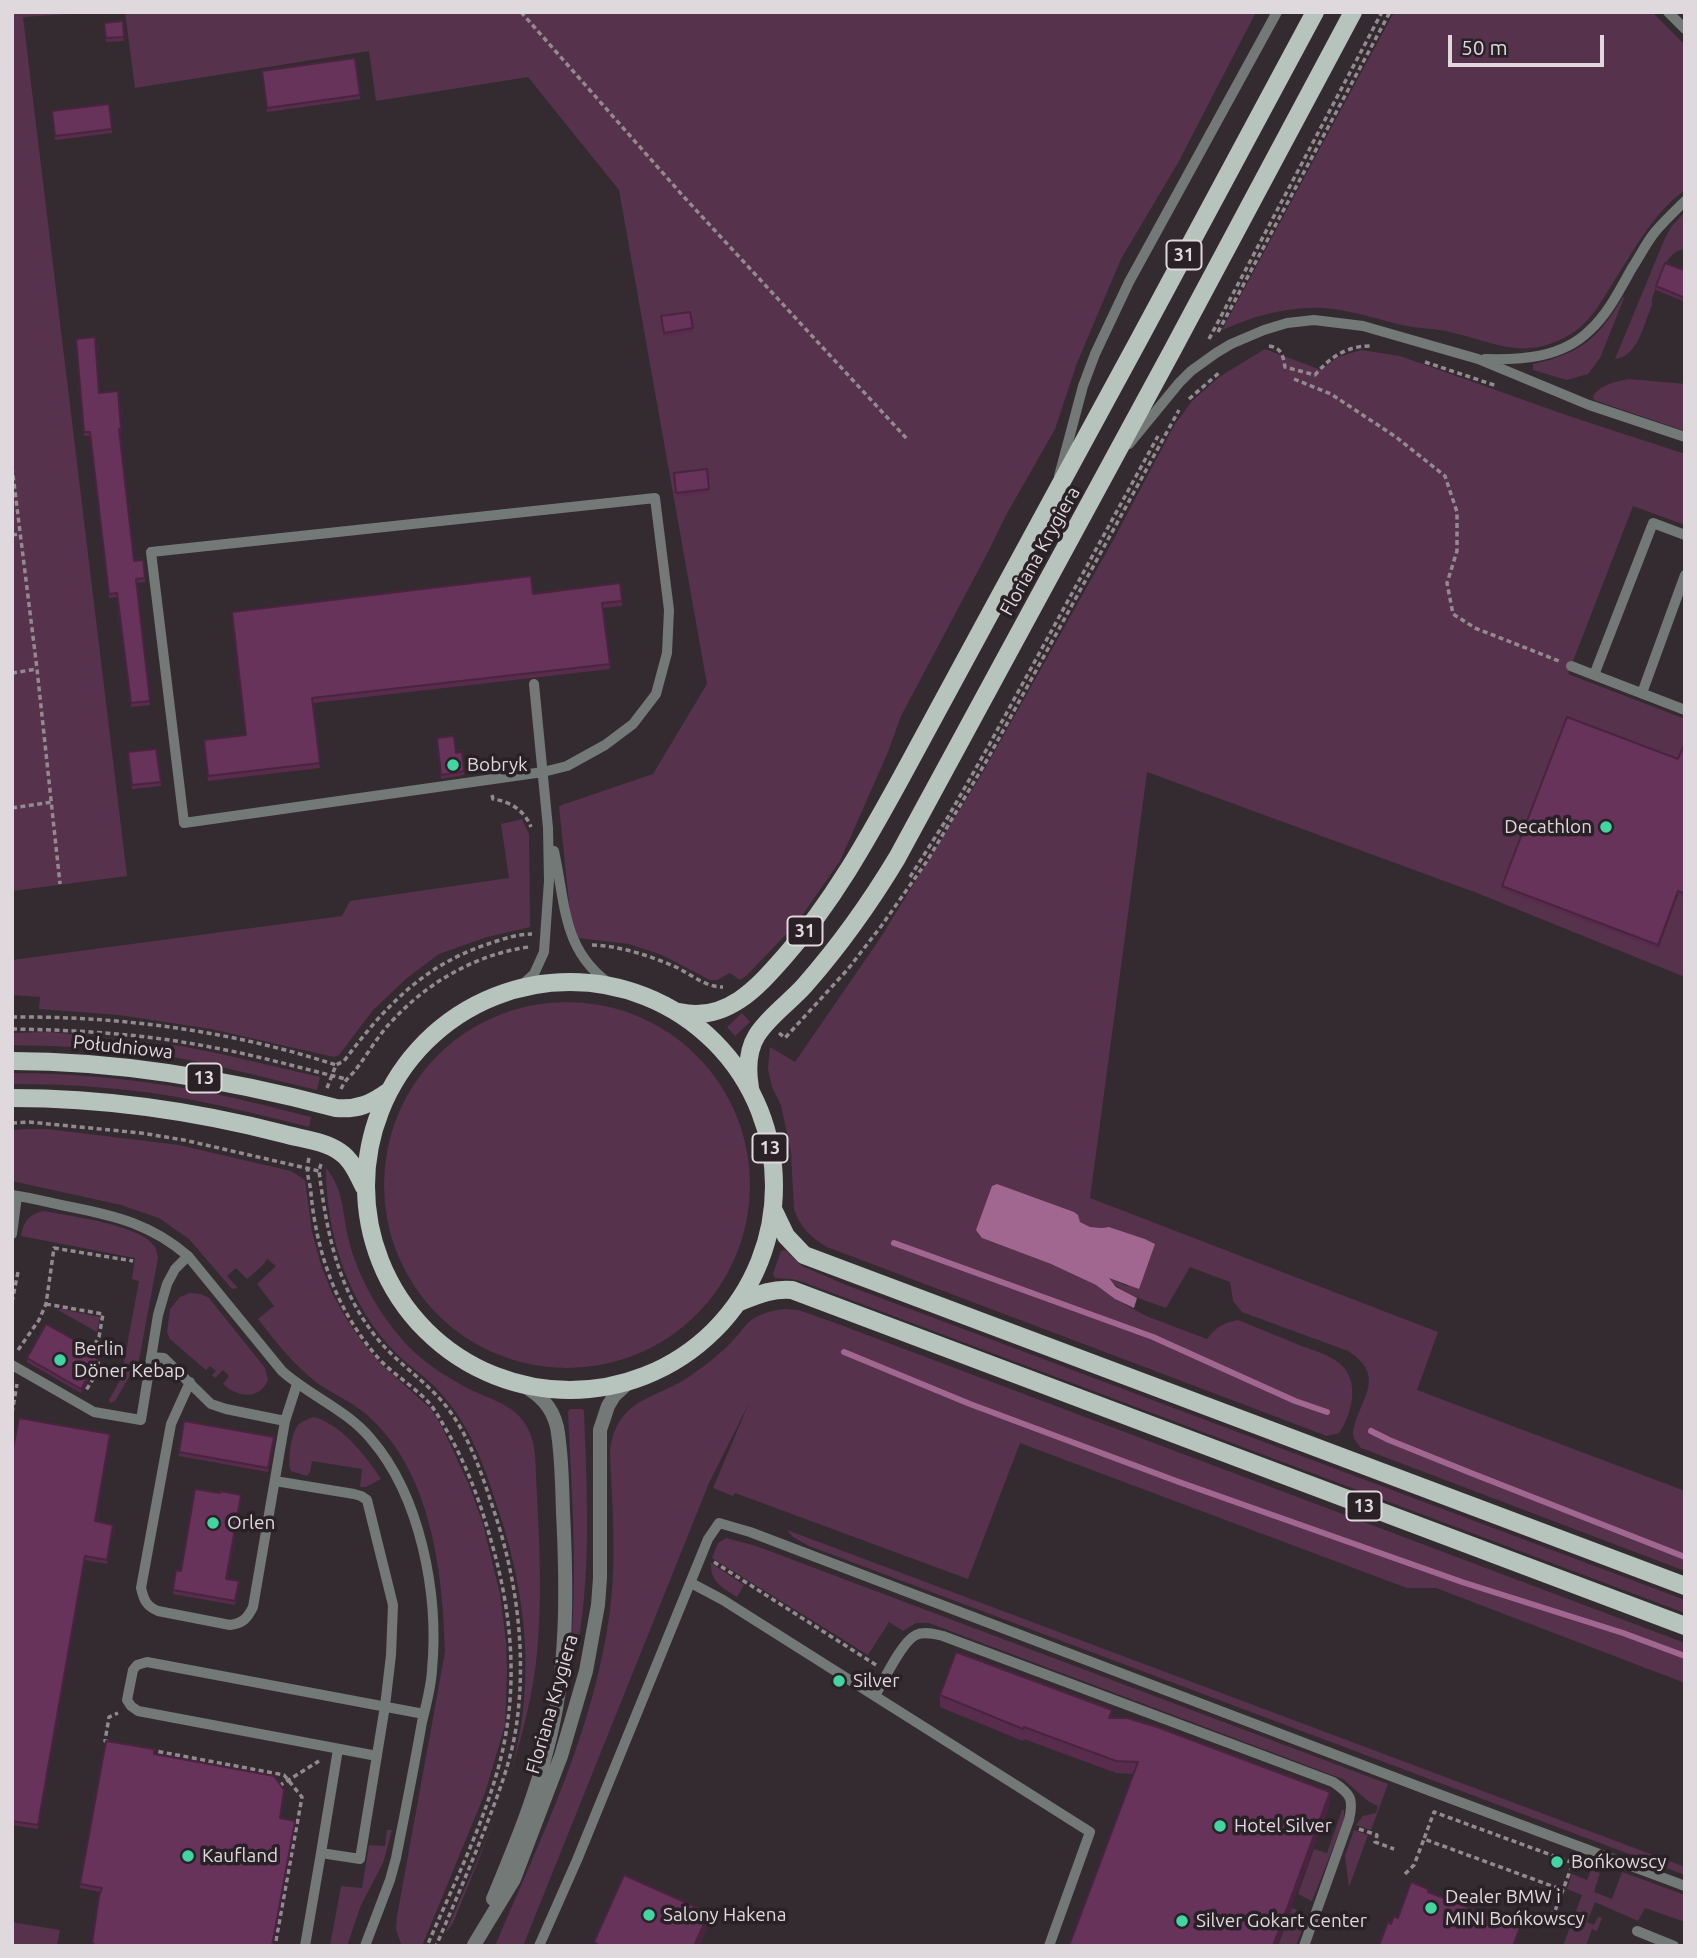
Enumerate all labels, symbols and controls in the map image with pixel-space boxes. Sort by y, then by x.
scale bar [1452,21,1608,65]
text: 50 m [1461,35,1508,59]
road number: 31 [1166,241,1202,270]
street label: Floriana Krygiera [995,483,1085,619]
place label: Bobryk [467,754,528,776]
marker: Bobryk [445,757,461,773]
place label: Decathlon [1504,816,1592,838]
marker: Decathlon [1598,819,1614,835]
road number: 31 [788,916,822,946]
street label: Południowa [72,1030,174,1064]
road number: 13 [186,1064,222,1092]
road number: 13 [752,1134,788,1162]
place label: Berlin Döner Kebap [74,1338,185,1382]
marker: Berlin Döner Kebap [52,1352,68,1368]
road number: 13 [1346,1492,1382,1520]
place label: Orlen [227,1512,275,1534]
marker: Orlen [205,1515,221,1531]
street label: Floriana Krygiera [521,1632,583,1776]
place label: Silver [853,1670,899,1692]
marker: Silver [831,1673,847,1689]
place label: Hotel Silver [1234,1815,1332,1837]
marker: Hotel Silver [1212,1818,1228,1834]
place label: Kaufland [202,1845,278,1867]
marker: Kaufland [180,1848,196,1864]
place label: Bońkowscy [1571,1851,1667,1873]
marker: Bońkowscy [1549,1854,1565,1870]
place label: Dealer BMW i MINI Bońkowscy [1445,1886,1585,1930]
marker: Dealer BMW i MINI Bońkowscy [1423,1900,1439,1916]
place label: Salony Hakena [663,1904,786,1926]
marker: Salony Hakena [641,1907,657,1923]
place label: Silver Gokart Center [1196,1910,1367,1932]
marker: Silver Gokart Center [1174,1913,1190,1929]

